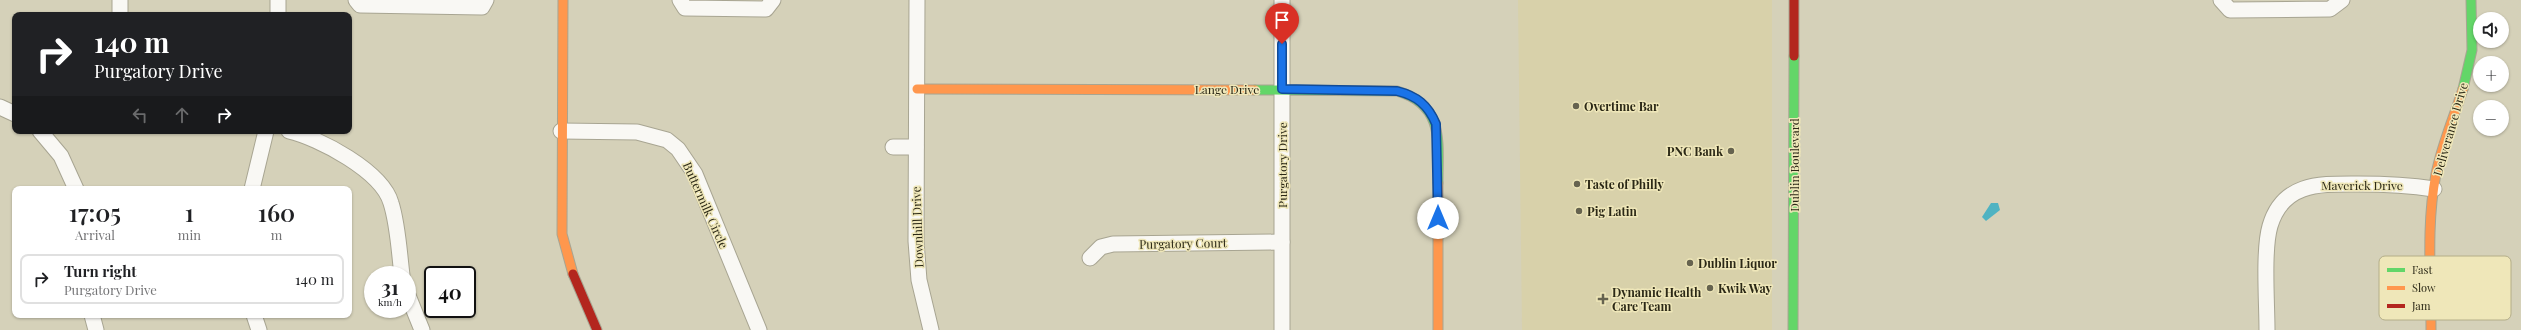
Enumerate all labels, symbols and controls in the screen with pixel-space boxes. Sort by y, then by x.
pin [1265,3,1299,44]
icon: arrive [1271,9,1293,31]
map controls [2473,12,2509,136]
button: sound [2473,12,2509,48]
text: 140 m [94,23,169,60]
icon: right [28,28,80,80]
button: + [2473,56,2509,92]
text: Purgatory Drive [94,59,223,83]
street label: Lange Drive [1195,81,1259,97]
street label: Deliverance Drive [2429,81,2471,177]
place label: Overtime Bar [1584,98,1659,114]
button: − [2473,100,2509,136]
marker: Overtime Bar [1571,101,1581,111]
icon: left [129,104,151,126]
icon: ahead [171,104,193,126]
icon: right [213,104,235,126]
street label: Dublin Boulevard [1786,118,1802,212]
street label: Purgatory Drive [1274,122,1290,208]
place label: PNC Bank [1667,143,1724,159]
marker: PNC Bank [1726,146,1736,156]
street label: Buttermilk Circle [680,159,732,251]
place label: Taste of Philly [1585,176,1664,192]
street label: Maverick Drive [2321,177,2403,193]
marker: Taste of Philly [1572,179,1582,189]
street label: Downhill Drive [908,186,926,268]
text: 17:05 [69,196,121,228]
text: 1 [185,196,194,228]
text: 160 [258,196,295,228]
position arrow [1417,197,1459,239]
place label: Pig Latin [1587,203,1637,219]
marker: Pig Latin [1574,206,1584,216]
text: Arrival [75,226,115,243]
text: min [178,226,201,243]
text: m [271,226,282,243]
street label: Purgatory Court [1139,234,1228,252]
place label: Dublin Liquor [1698,255,1777,271]
legend [2379,256,2511,320]
marker: Dublin Liquor [1685,258,1695,268]
text: Turn right [64,261,137,281]
text: Fast [2412,262,2433,277]
speed limit sign: 40 [424,266,476,318]
icon: right [30,268,52,290]
text: 140 m [295,269,334,289]
text: 31 [381,273,399,300]
place label: Kwik Way [1718,280,1773,296]
text: Slow [2412,280,2436,295]
text: Purgatory Drive [64,281,157,298]
marker: Kwik Way [1705,283,1715,293]
place label: Dynamic Health Care Team [1612,284,1702,314]
marker: Dynamic Health Care Team [1597,293,1609,305]
text: km/h [378,295,402,309]
text: Jam [2411,298,2431,313]

